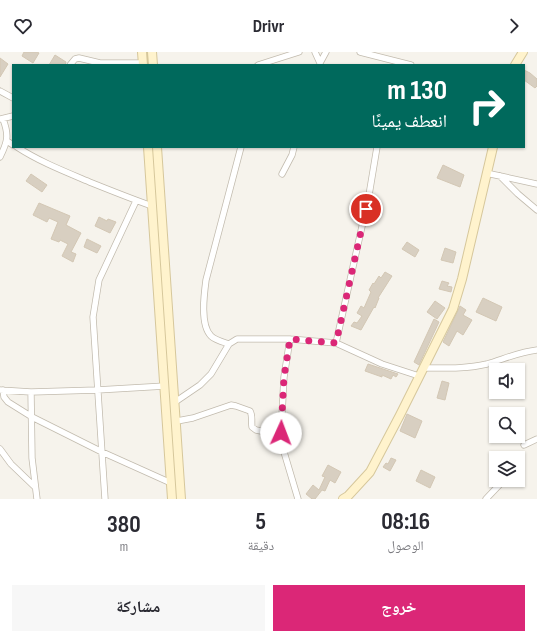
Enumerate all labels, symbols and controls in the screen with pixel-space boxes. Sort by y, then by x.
icon: heart [12,15,34,37]
icon: forward [503,15,525,37]
text: Drivr [253,16,284,37]
text: 130 m [387,74,447,107]
icon: right [461,80,513,132]
text: انعطف يمينًا [372,111,447,132]
pin [349,192,383,226]
icon: arrive [355,198,377,220]
map controls [489,363,525,487]
button: sound [489,363,525,399]
button: search [489,407,525,443]
position arrow [260,412,302,454]
button: layers [489,451,525,487]
text: 5 [256,507,266,536]
text: 08:16 [381,507,430,536]
text: 380 [107,510,141,539]
text: دقيقة [248,538,274,554]
text: الوصول [388,538,424,554]
text: m [120,539,128,555]
button: مشاركة [12,585,265,631]
button: خروج [273,585,525,631]

